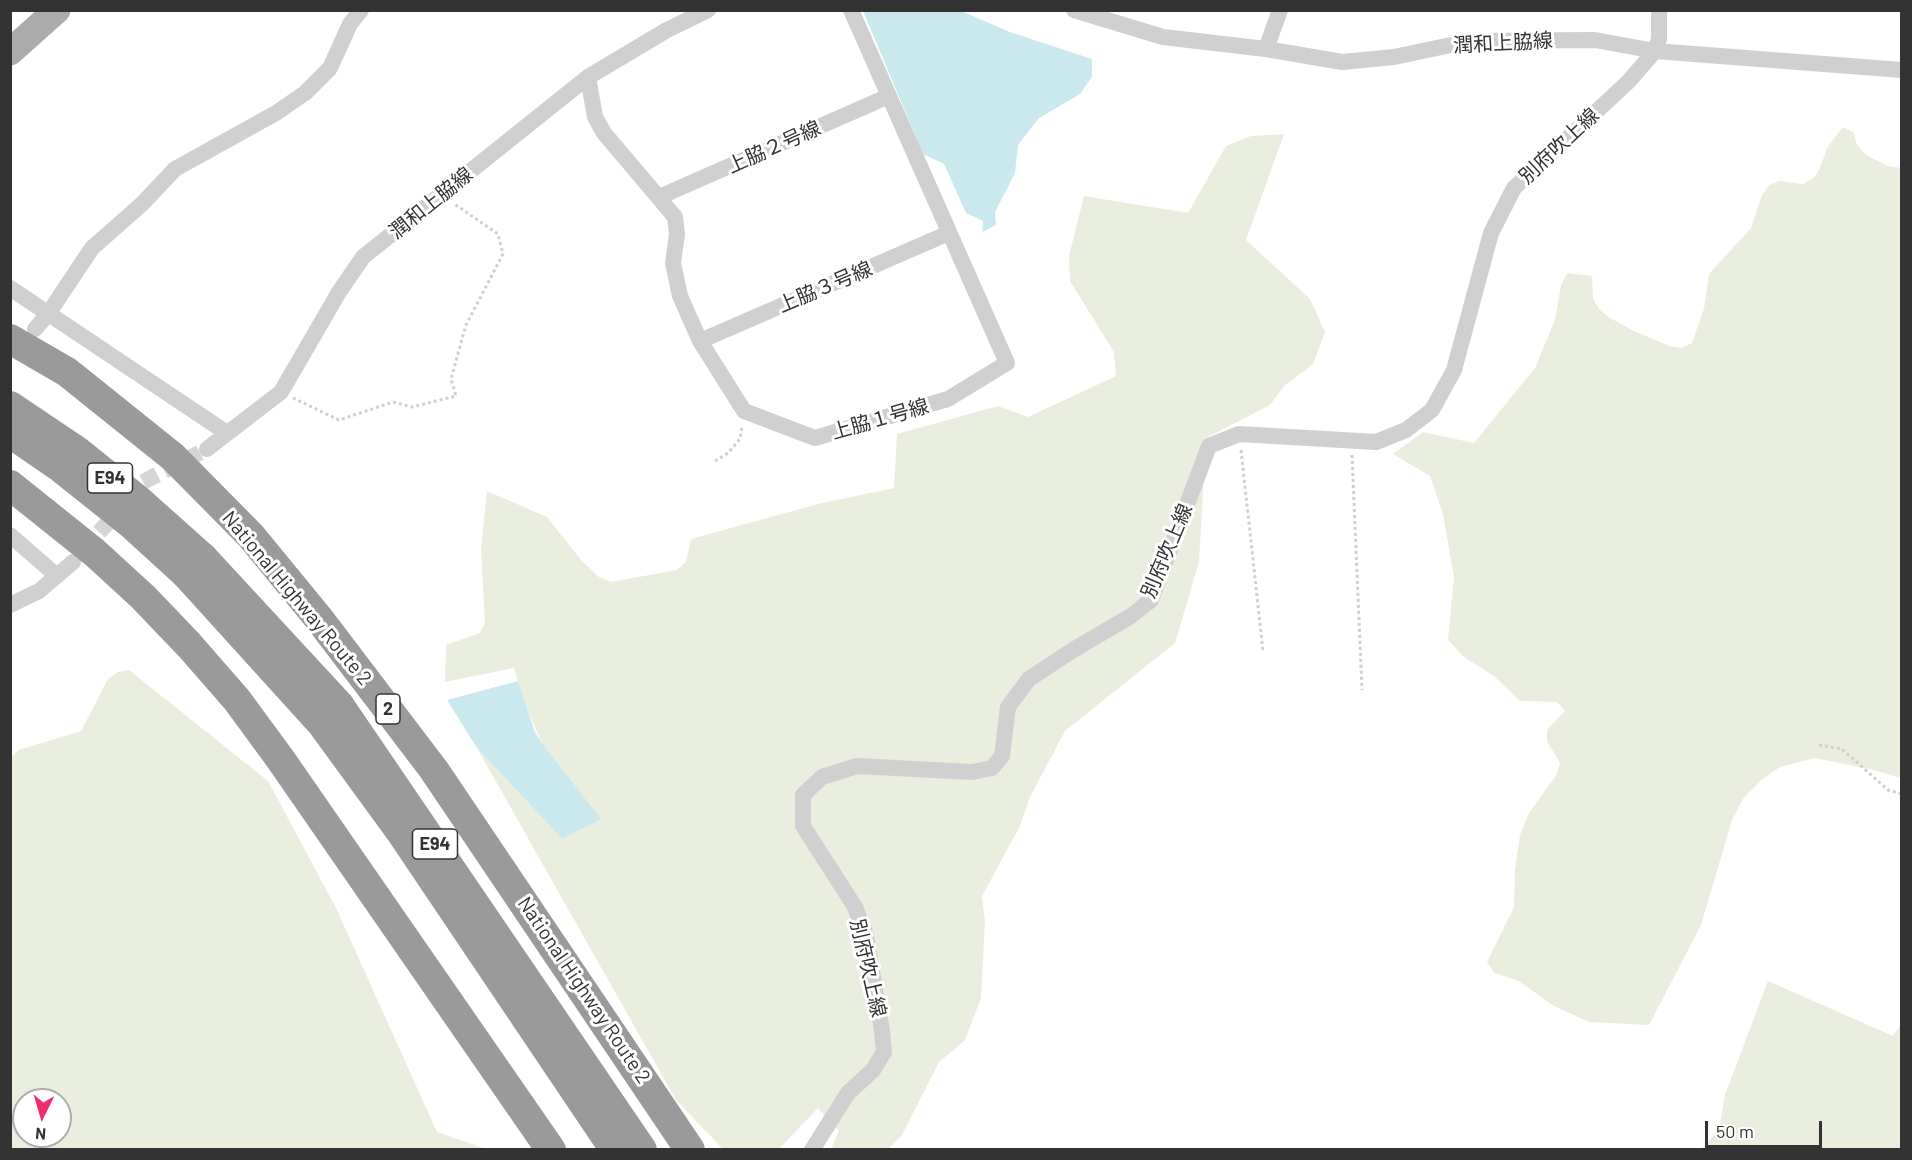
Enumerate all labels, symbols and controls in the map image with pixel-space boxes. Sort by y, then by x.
street label: 潤和上脇線 [1452,28,1554,58]
street label: 別府吹上線 [1514,103,1604,189]
street label: 上脇２号線 [723,116,825,178]
street label: 潤和上脇線 [385,162,477,244]
street label: 上脇３号線 [774,256,876,318]
street label: 上脇１号線 [829,394,931,444]
road number: E94 [88,463,132,493]
street label: 別府吹上線 [1136,500,1198,602]
street label: National Highway Route 2 [217,506,377,690]
road number: 2 [376,694,400,724]
road number: E94 [412,829,458,859]
street label: National Highway Route 2 [513,892,655,1088]
street label: 別府吹上線 [845,917,891,1019]
north arrow [12,1088,72,1148]
scale bar [1708,1109,1825,1147]
text: 50 m [1716,1120,1754,1142]
text: N [34,1125,47,1144]

